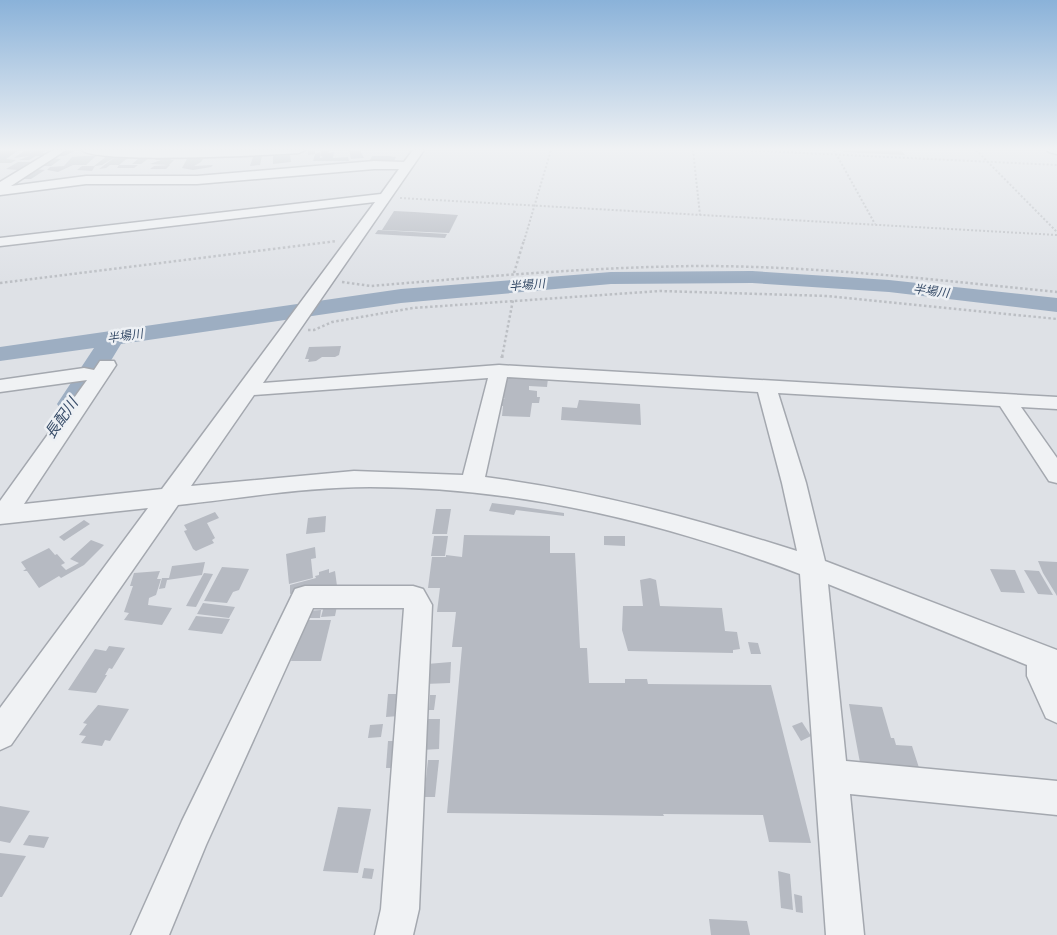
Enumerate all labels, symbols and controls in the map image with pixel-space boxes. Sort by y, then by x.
water label: 半場川 [508,276,548,294]
water label: 半場川 [912,282,952,300]
water label: 半場川 [106,326,146,345]
water label: 長配川 [41,393,82,441]

